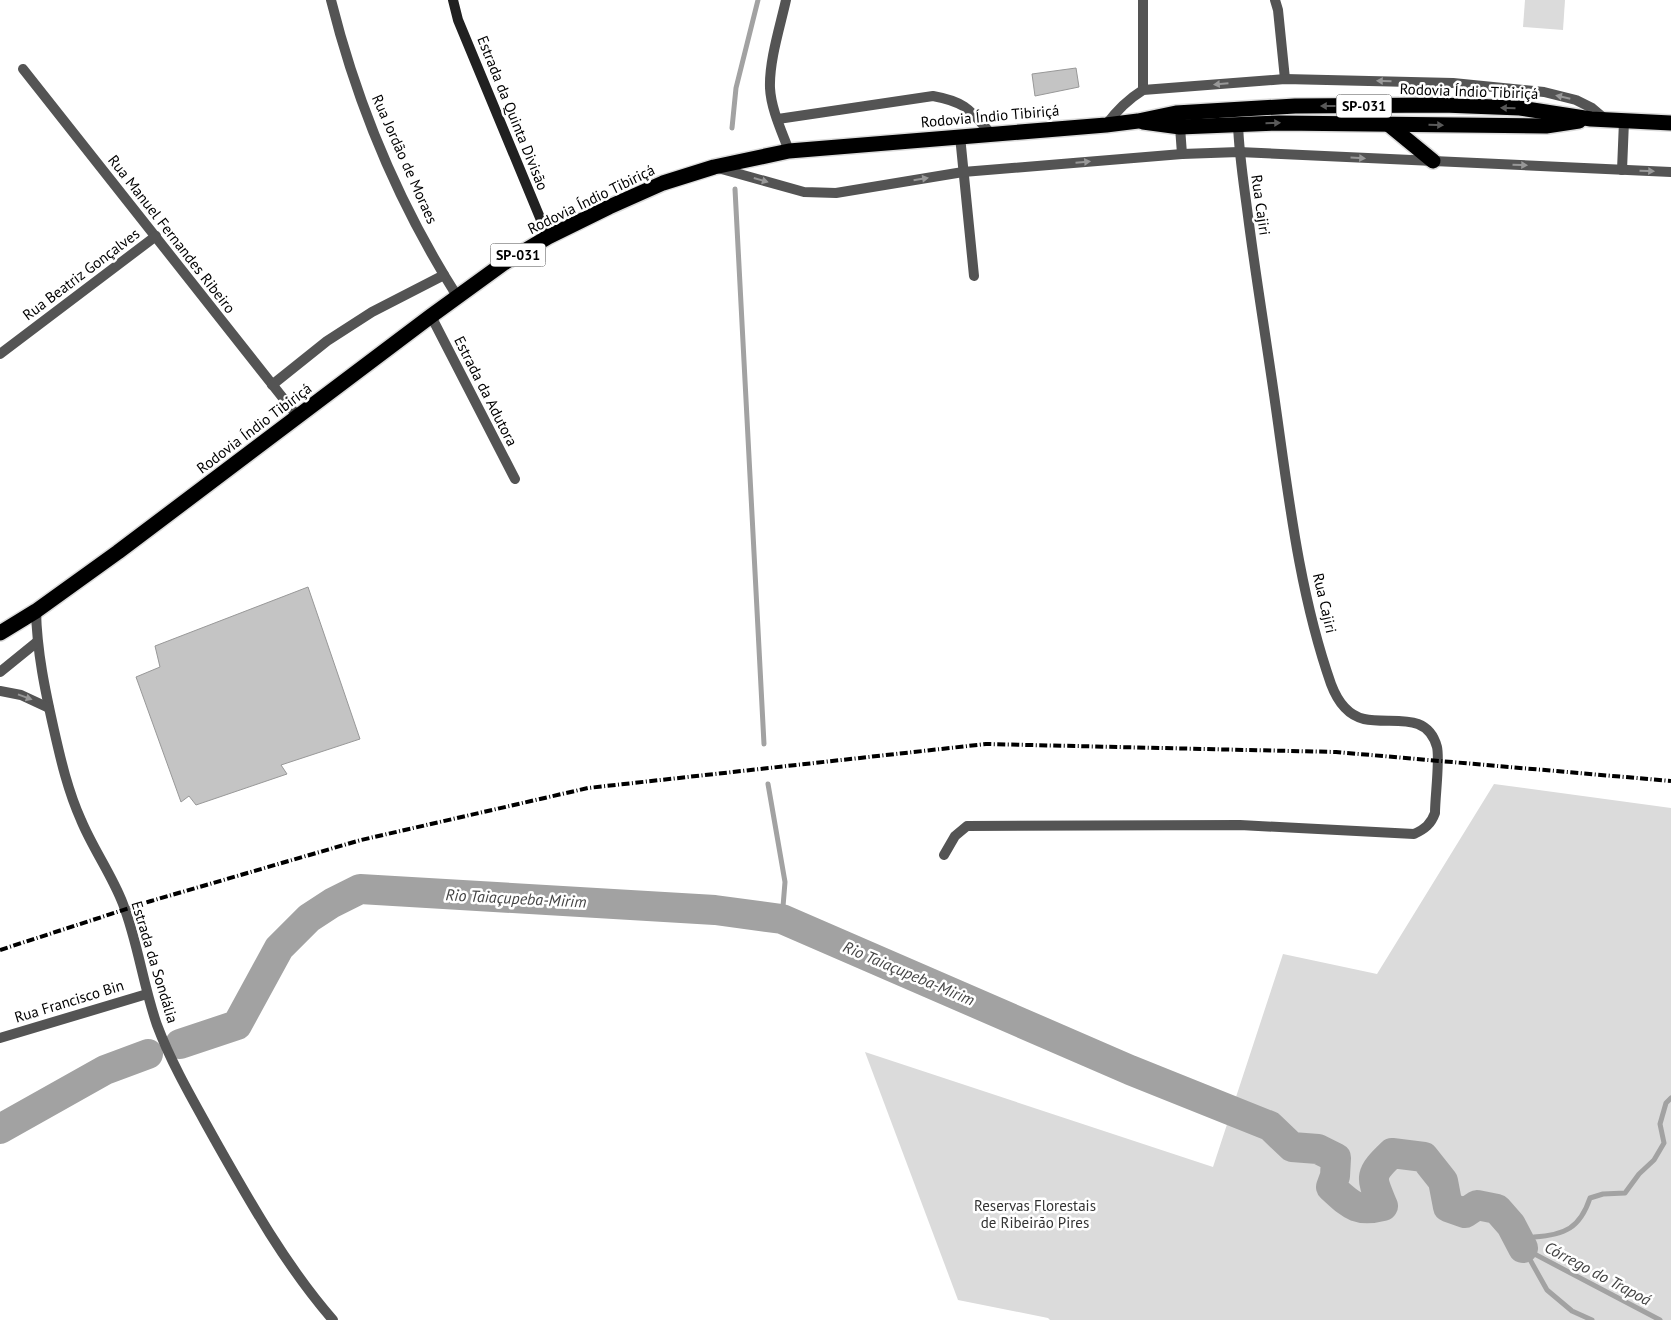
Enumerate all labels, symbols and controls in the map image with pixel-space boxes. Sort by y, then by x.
street label: Estrada da Quinta Divisão [473,33,553,193]
one-way arrow [1375,77,1391,85]
street label: Rodovia Índio Tibiriçá [1399,79,1539,103]
one-way arrow [1213,80,1229,88]
street label: Rua Jordão de Moraes [368,91,442,227]
one-way arrow [1555,93,1570,101]
road number: SP-031 [1336,94,1392,118]
street label: Rodovia Índio Tibiriçá [920,100,1060,132]
one-way arrow [1319,102,1335,110]
one-way arrow [1499,103,1515,111]
one-way arrow [1266,119,1282,127]
one-way arrow [1428,121,1444,129]
street label: Rua Manuel Fernandes Ribeiro [104,151,240,317]
one-way arrow [1350,154,1366,162]
one-way arrow [1075,158,1091,166]
street label: Rodovia Índio Tibiriçá [524,160,658,238]
one-way arrow [1512,162,1528,170]
one-way arrow [1639,167,1655,175]
street label: Rua Cajiri [1247,173,1275,237]
one-way arrow [914,175,930,183]
one-way arrow [754,177,769,185]
street label: Rua Beatriz Gonçalves [19,224,143,324]
road number: SP-031 [490,244,546,266]
street label: Estrada da Adutora [450,333,522,449]
street label: Rodovia Índio Tibiriçá [193,379,315,477]
street label: Rua Cajiri [1309,571,1341,635]
one-way arrow [18,693,33,701]
water label: Rio Taiaçupeba-Mirim [445,884,587,912]
street label: Estrada da Sondália [127,899,183,1025]
water label: Rio Taiaçupeba-Mirim [840,936,978,1010]
street label: Rua Francisco Bin [12,975,126,1027]
park label: Reservas Florestais de Ribeirão Pires [974,1196,1096,1232]
water label: Córrego do Trapoá [1541,1237,1655,1310]

